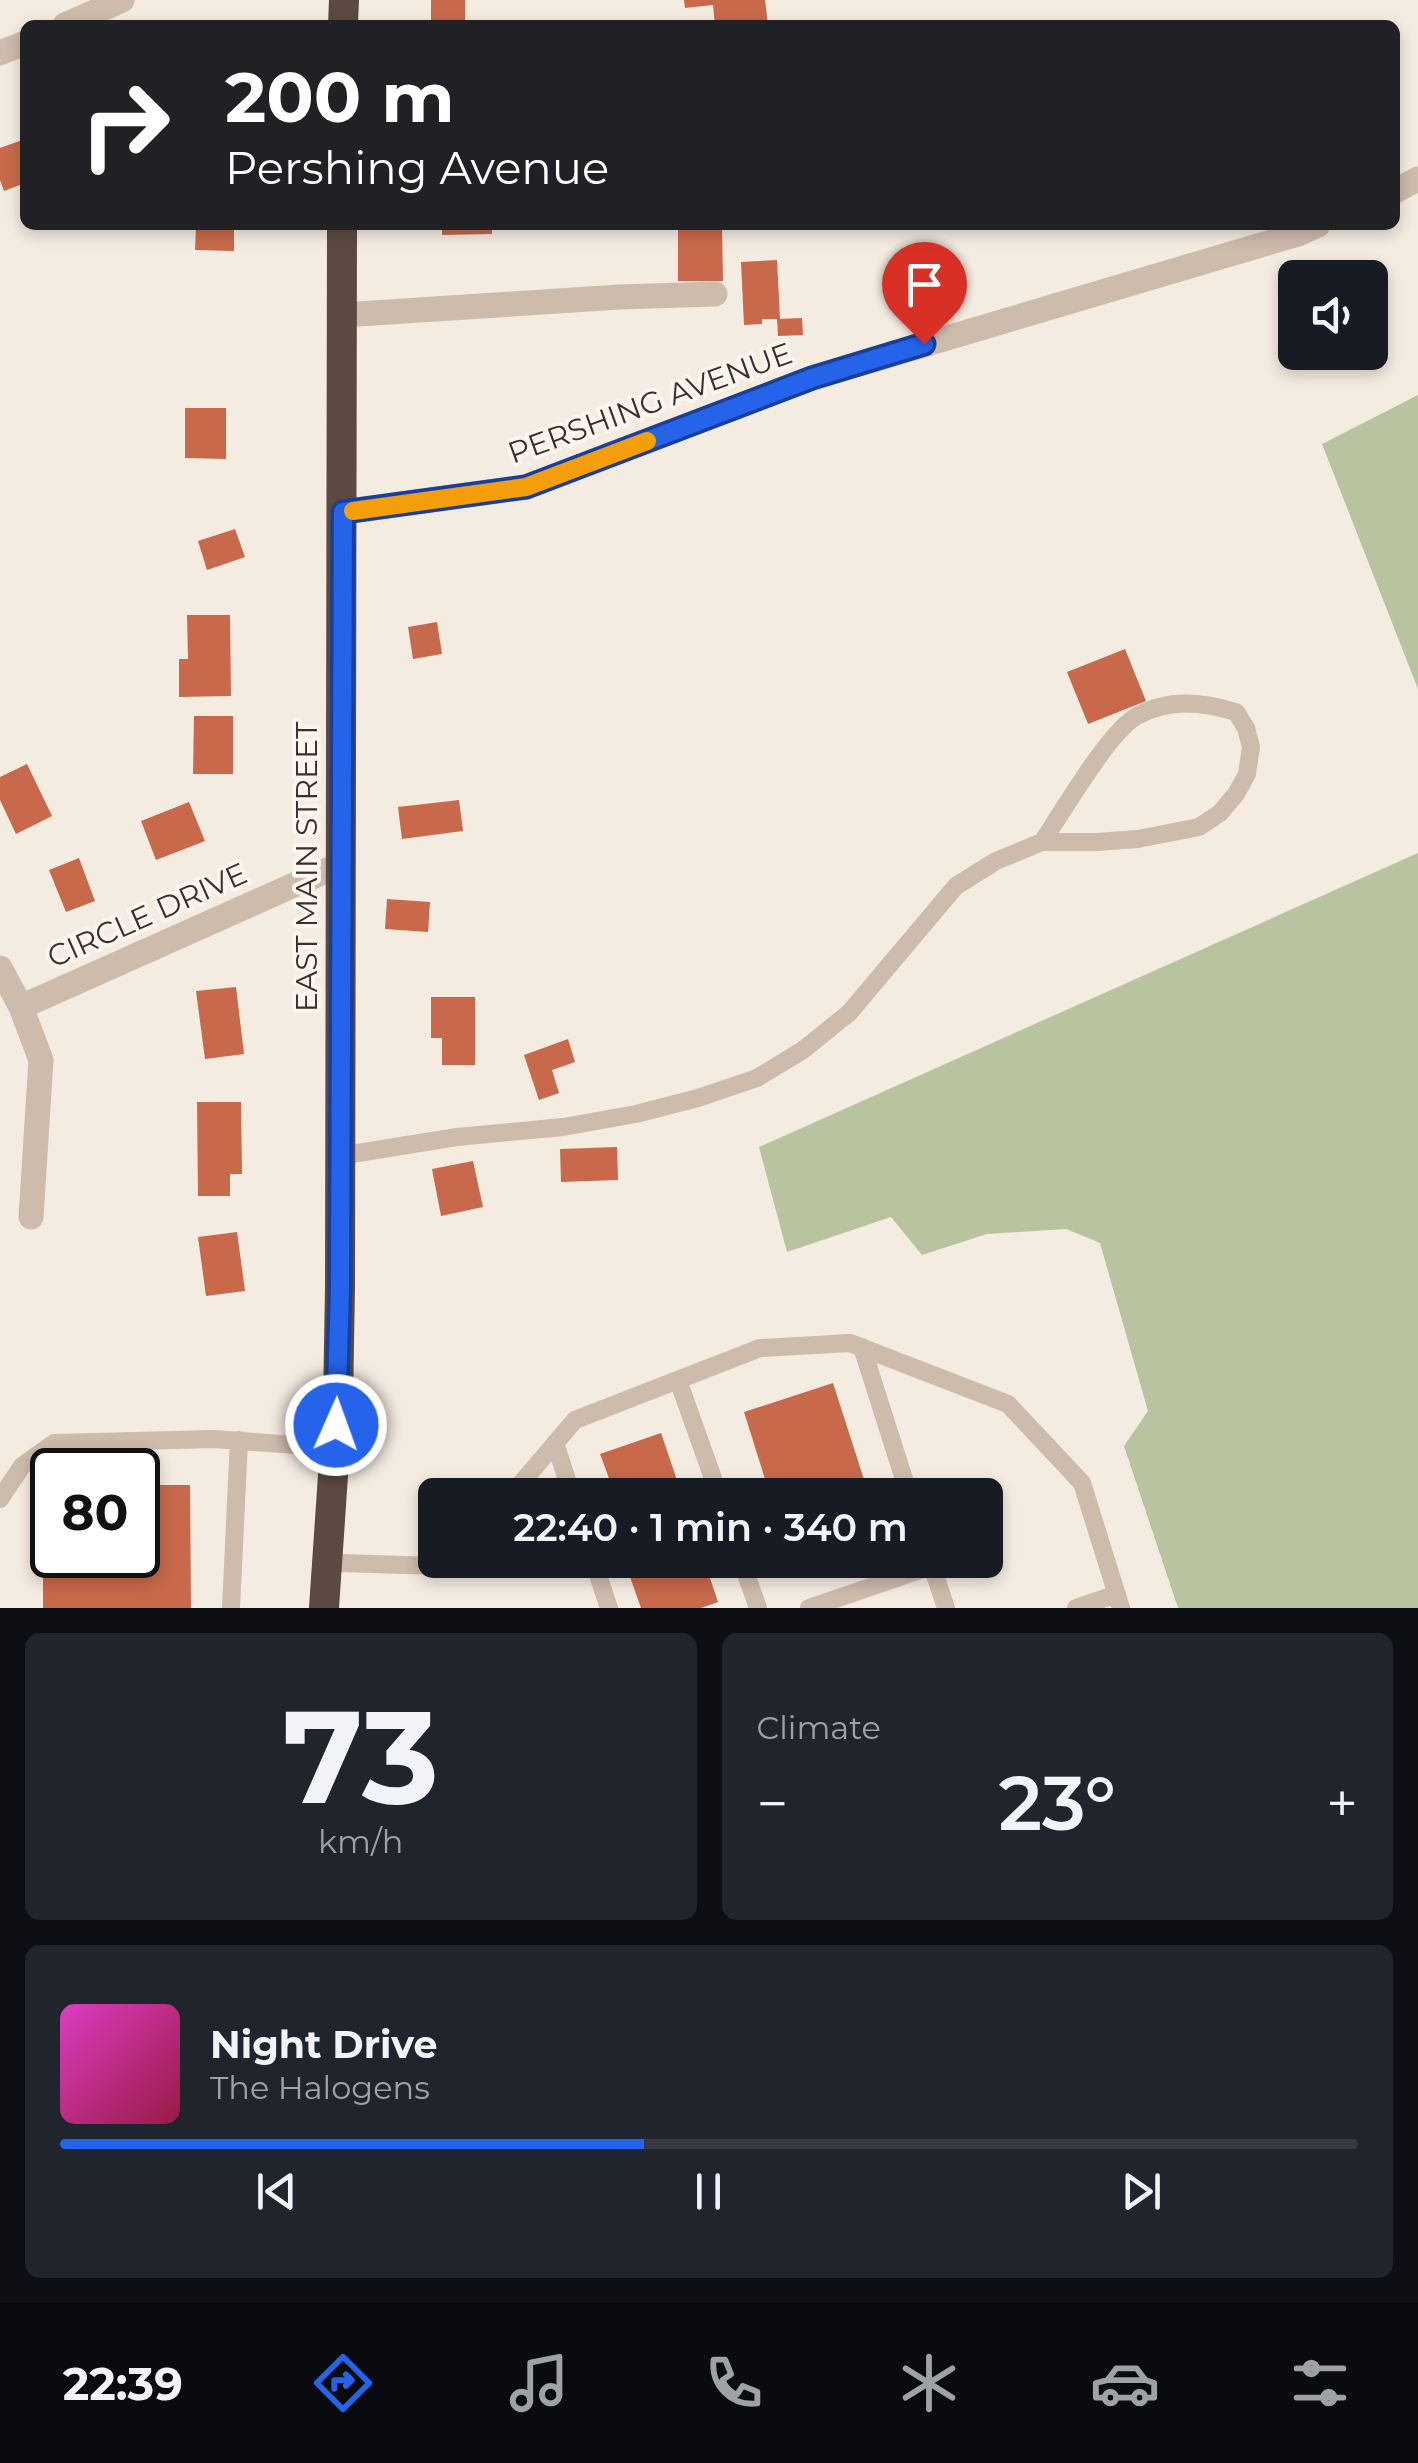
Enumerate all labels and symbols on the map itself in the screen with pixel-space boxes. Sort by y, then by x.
pin [882,242,967,345]
street label: PERSHING AVENUE [503,334,797,472]
street label: EAST MAIN STREET [288,721,325,1012]
street label: CIRCLE DRIVE [41,854,253,976]
position arrow [284,1373,388,1477]
speed limit sign: 80 [30,1448,160,1578]

